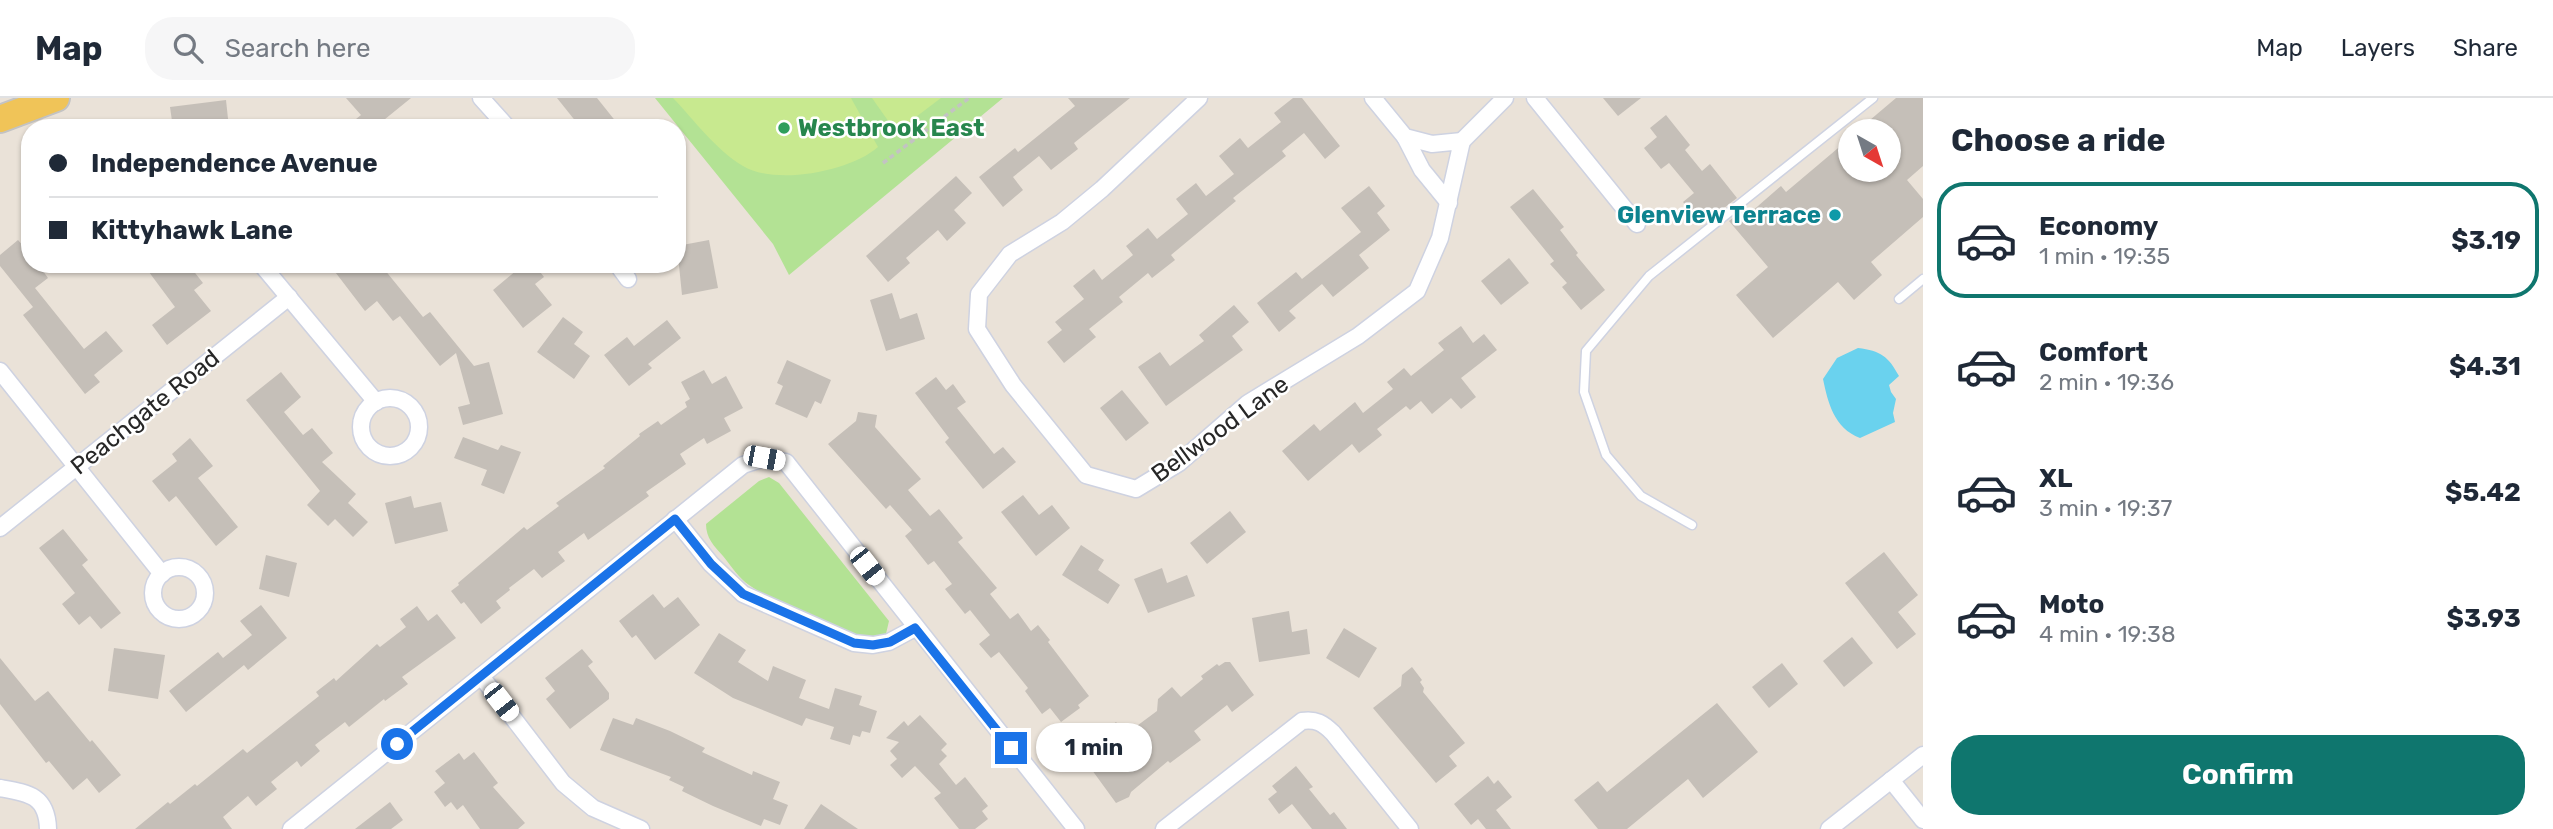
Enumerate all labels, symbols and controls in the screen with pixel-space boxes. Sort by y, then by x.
search box [145,17,635,80]
text: Map [35,29,103,68]
icon: search [169,29,207,67]
text: Search here [225,33,370,64]
text: Map [2256,34,2303,62]
text: Layers [2341,34,2415,62]
text: Share [2453,34,2518,62]
place label: Westbrook East [798,114,984,142]
north arrow [1838,119,1900,182]
map controls [1838,119,1901,182]
marker: Westbrook East [776,120,792,136]
text: Choose a ride [1951,121,2165,159]
text: Independence Avenue [91,148,378,179]
place label: Glenview Terrace [1617,201,1821,229]
marker: Glenview Terrace [1827,207,1843,223]
icon: car [1955,209,2018,272]
text: Economy [2039,211,2158,242]
text: Kittyhawk Lane [91,215,293,246]
text: $3.19 [2451,225,2521,256]
text: 1 min · 19:35 [2039,242,2170,270]
icon: car [1955,335,2018,398]
text: Comfort [2039,337,2148,368]
street label: Peachgate Road [65,344,225,480]
text: $4.31 [2449,351,2521,382]
text: 2 min · 19:36 [2039,368,2174,396]
street label: Bellwood Lane [1146,370,1294,488]
car [742,444,787,472]
icon: car [1955,461,2018,524]
text: XL [2039,463,2072,494]
text: $5.42 [2445,477,2521,508]
text: 3 min · 19:37 [2039,494,2172,522]
car [846,543,889,589]
icon: car [1955,587,2018,650]
text: Moto [2039,589,2104,620]
text: $3.93 [2447,603,2521,634]
text: 4 min · 19:38 [2039,620,2176,648]
car [480,679,523,725]
callout: 1 min [1036,724,1151,772]
route start [381,728,413,760]
route end [995,732,1027,764]
text: 1 min [1065,733,1123,761]
button: Confirm [1951,735,2525,815]

